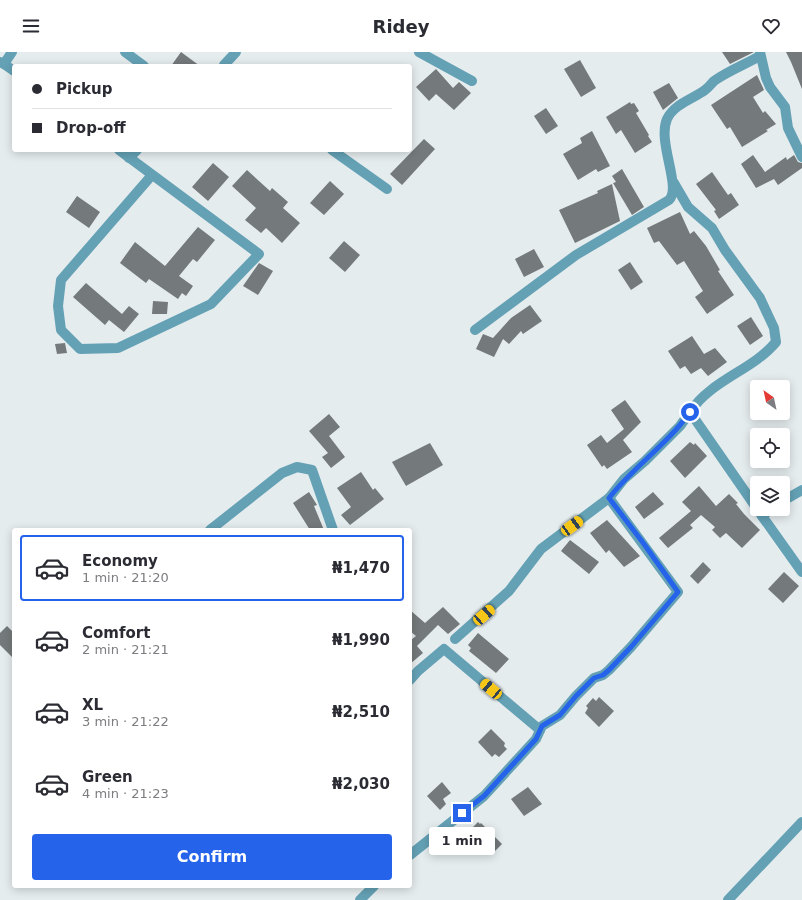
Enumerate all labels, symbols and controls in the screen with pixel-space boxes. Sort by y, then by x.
icon: menu [20,15,42,37]
icon: heart [760,15,782,37]
text: Ridey [373,16,429,37]
text: Pickup [56,80,112,98]
text: Drop-off [56,119,126,137]
north arrow [750,380,790,420]
map controls [750,380,790,516]
route start [681,403,699,421]
button: locate [750,428,790,468]
button: layers [750,476,790,516]
car [559,514,585,538]
icon: car [34,550,70,586]
text: Economy [82,552,158,570]
text: ₦1,470 [332,559,390,577]
text: 1 min · 21:20 [82,570,169,585]
car [471,603,497,627]
icon: car [34,622,70,658]
text: Comfort [82,624,150,642]
text: ₦1,990 [332,631,390,649]
text: 2 min · 21:21 [82,642,169,657]
car [478,677,504,701]
icon: car [34,694,70,730]
text: XL [82,696,103,714]
text: ₦2,510 [332,703,390,721]
text: 3 min · 21:22 [82,714,169,729]
icon: car [34,766,70,802]
text: Green [82,768,133,786]
text: ₦2,030 [332,775,390,793]
text: 4 min · 21:23 [82,786,169,801]
route end [453,804,471,822]
callout: 1 min [429,827,495,855]
text: 1 min [442,833,482,848]
button: Confirm [32,834,392,880]

